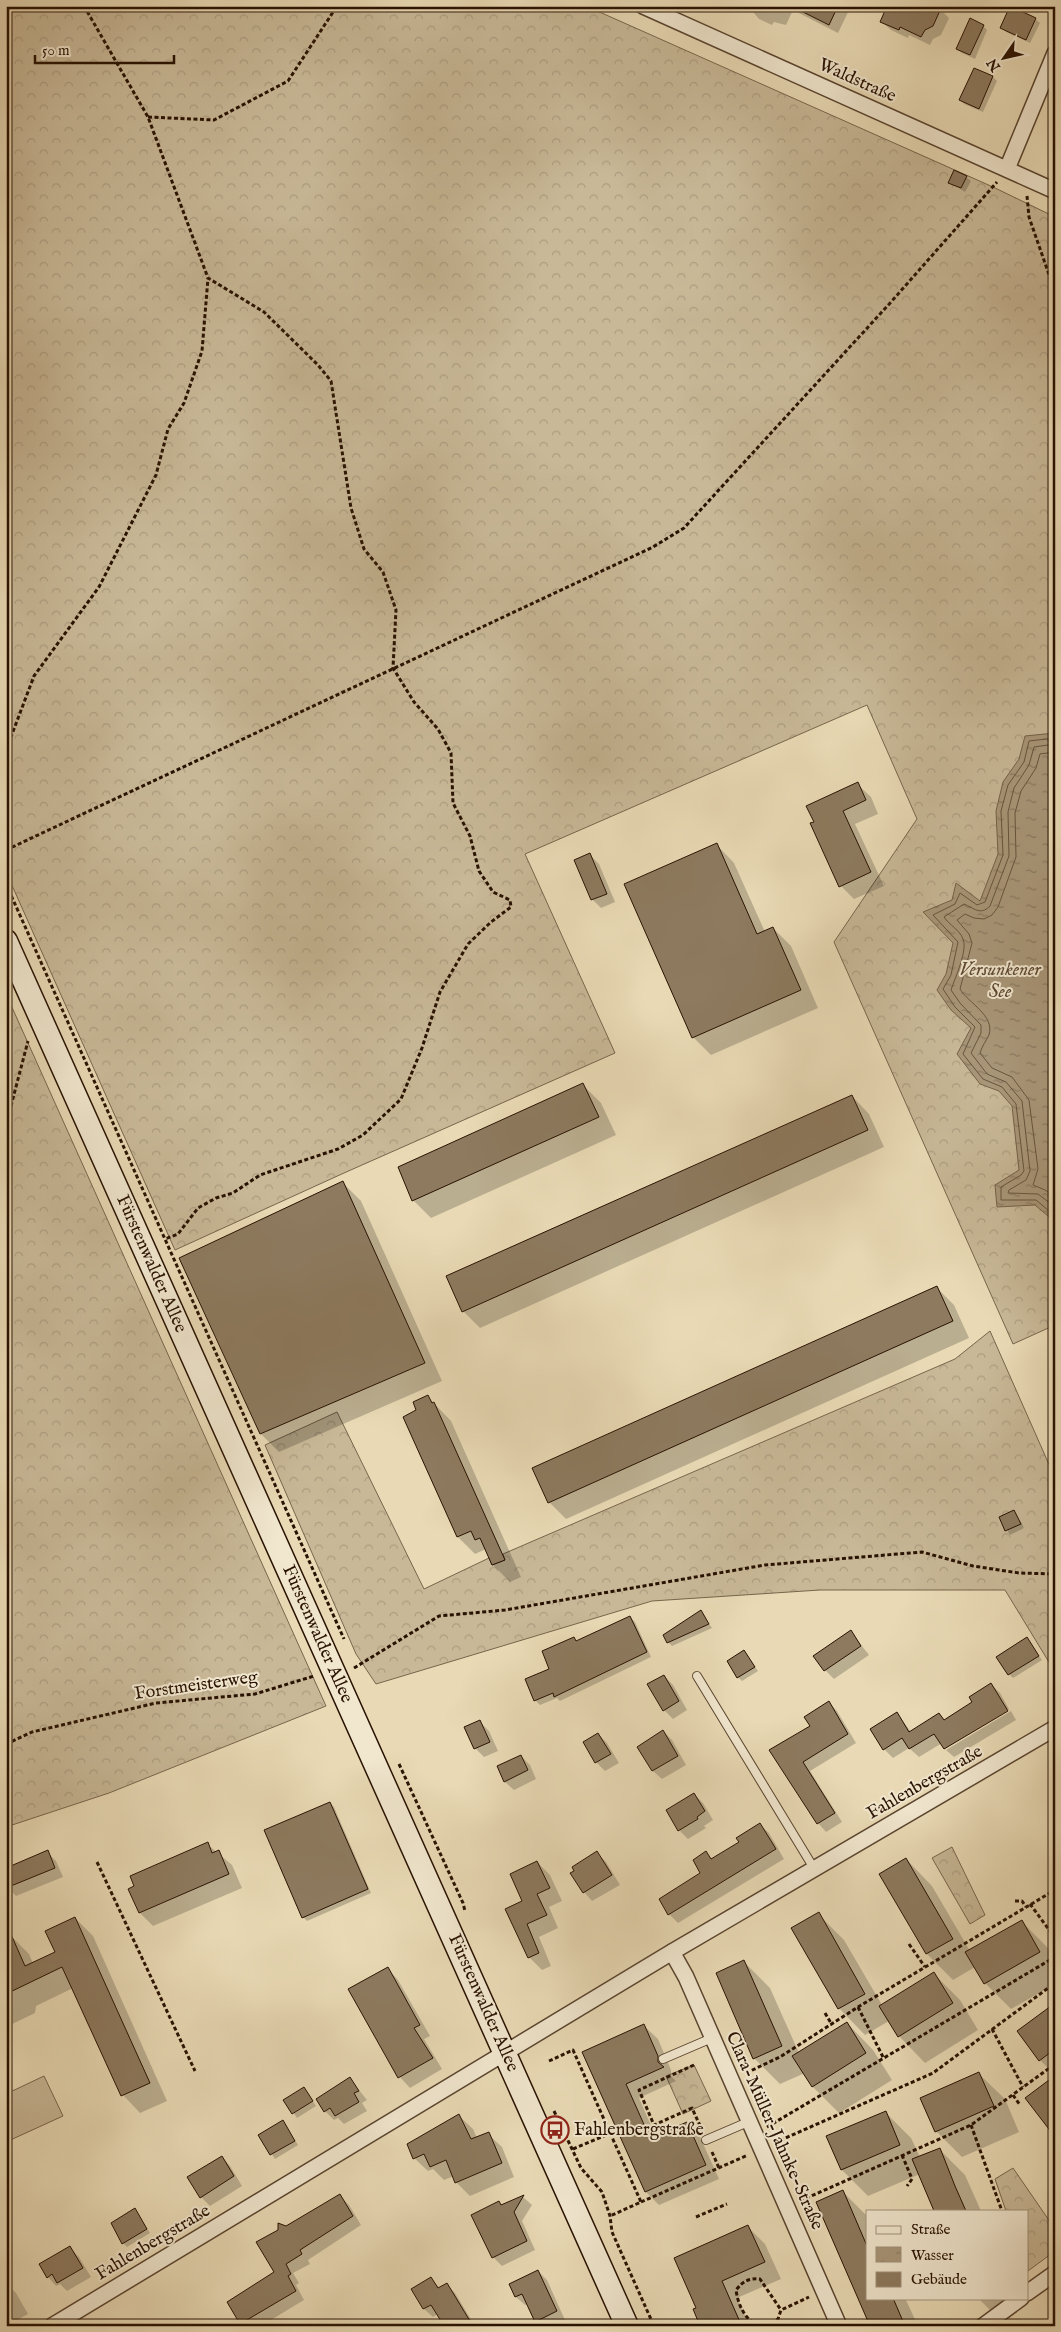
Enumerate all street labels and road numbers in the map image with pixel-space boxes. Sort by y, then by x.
street label: Waldstraße [815,54,899,108]
street label: Fürstenwalder Allee [110,1191,192,1337]
street label: Fürstenwalder Allee [276,1561,358,1707]
street label: Forstmeisterweg [133,1666,259,1706]
street label: Fahlenbergstraße [863,1741,987,1825]
street label: Fürstenwalder Allee [442,1930,524,2076]
street label: Clara-Müller-Jahnke-Straße [720,2028,828,2234]
street label: Fahlenbergstraße [91,2200,215,2286]

